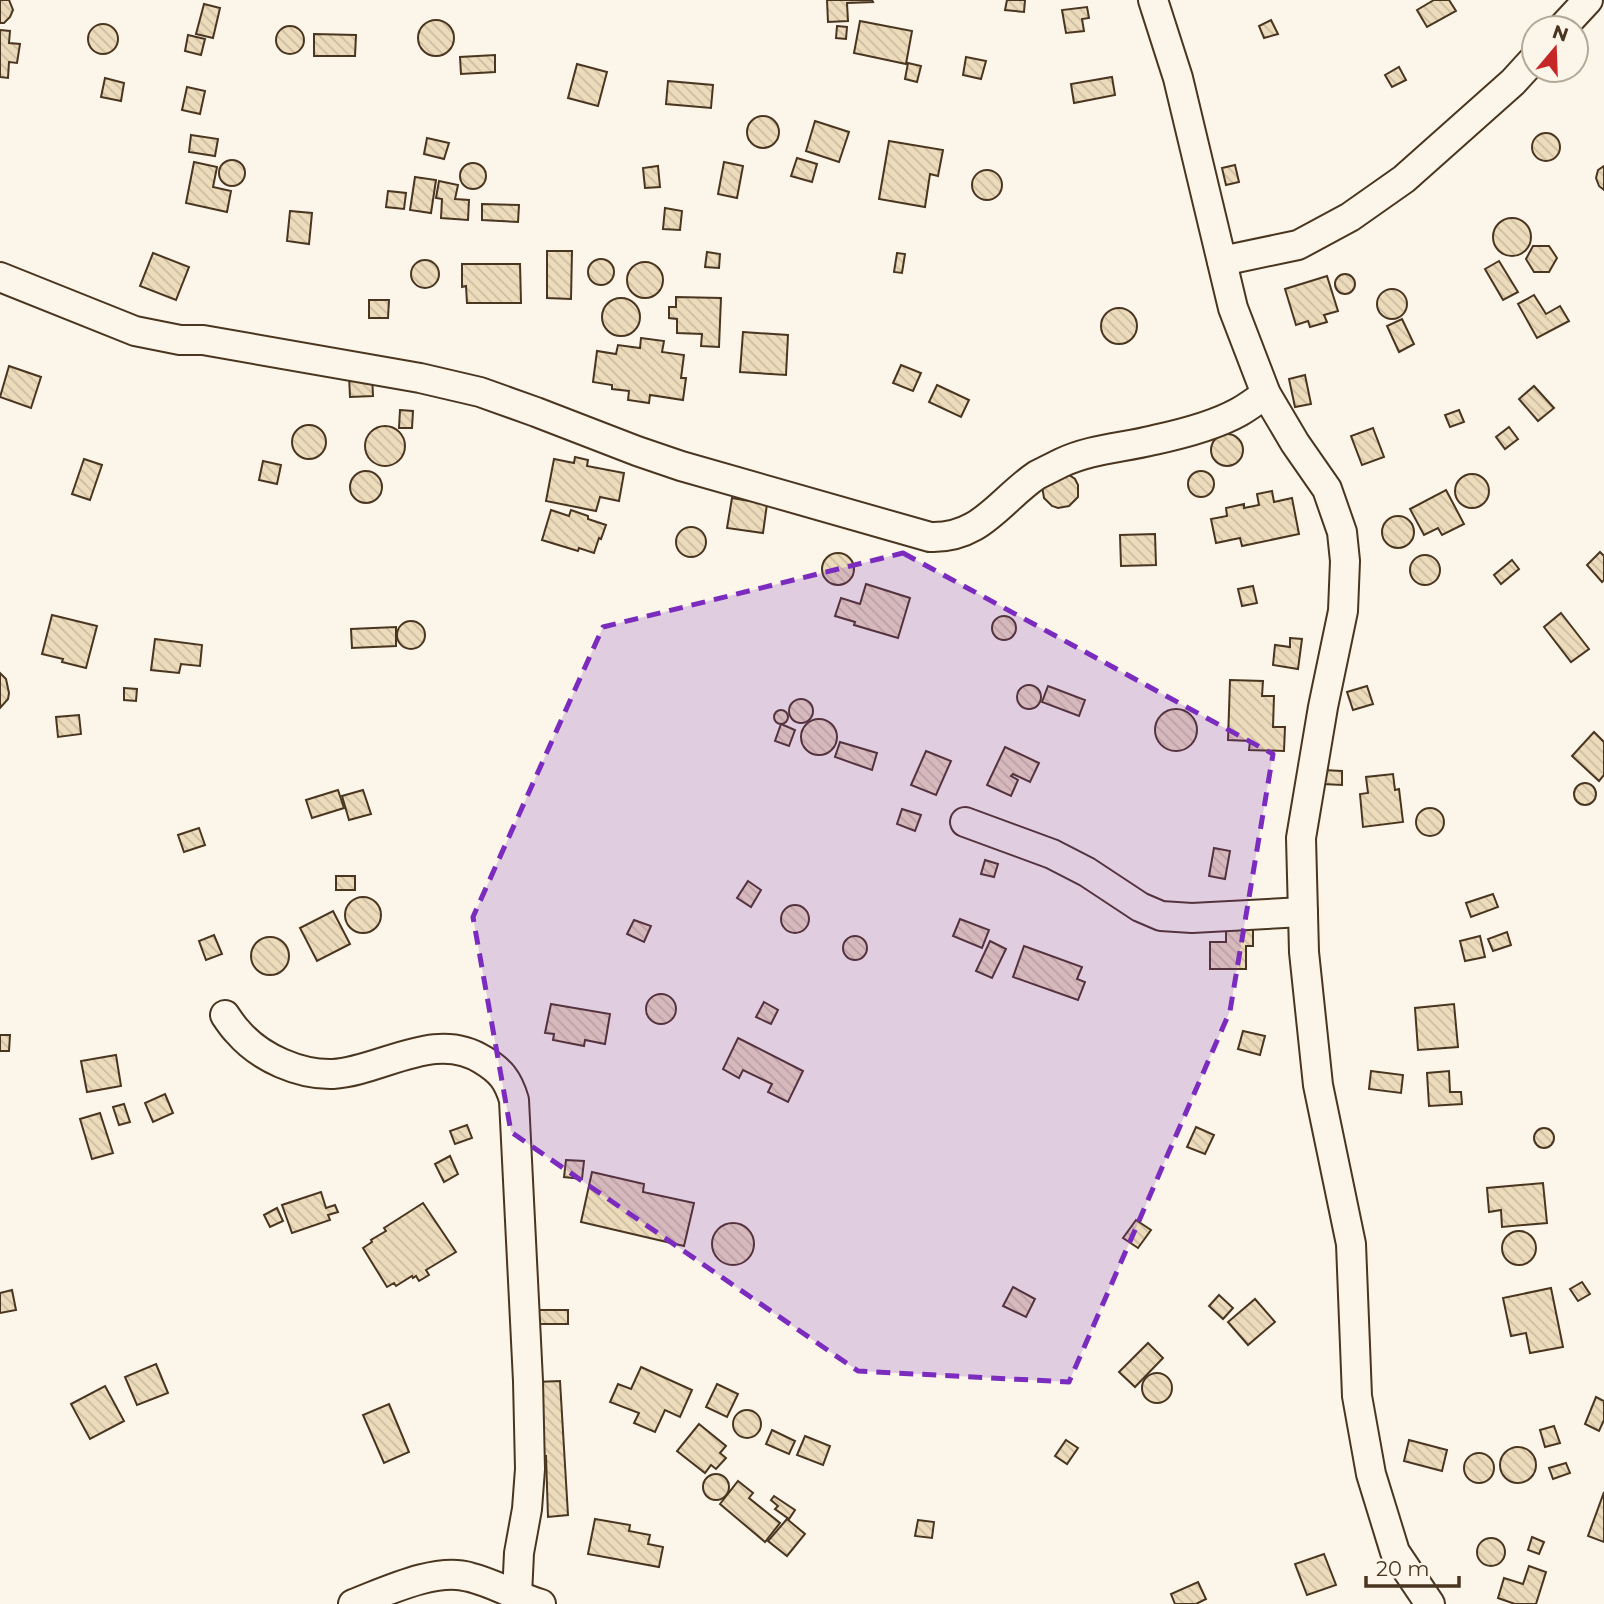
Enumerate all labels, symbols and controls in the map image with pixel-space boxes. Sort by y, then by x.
north arrow [1520,14,1590,84]
text: N [1549,20,1571,47]
scale bar [1366,1544,1459,1588]
text: 20 m [1376,1556,1430,1581]

